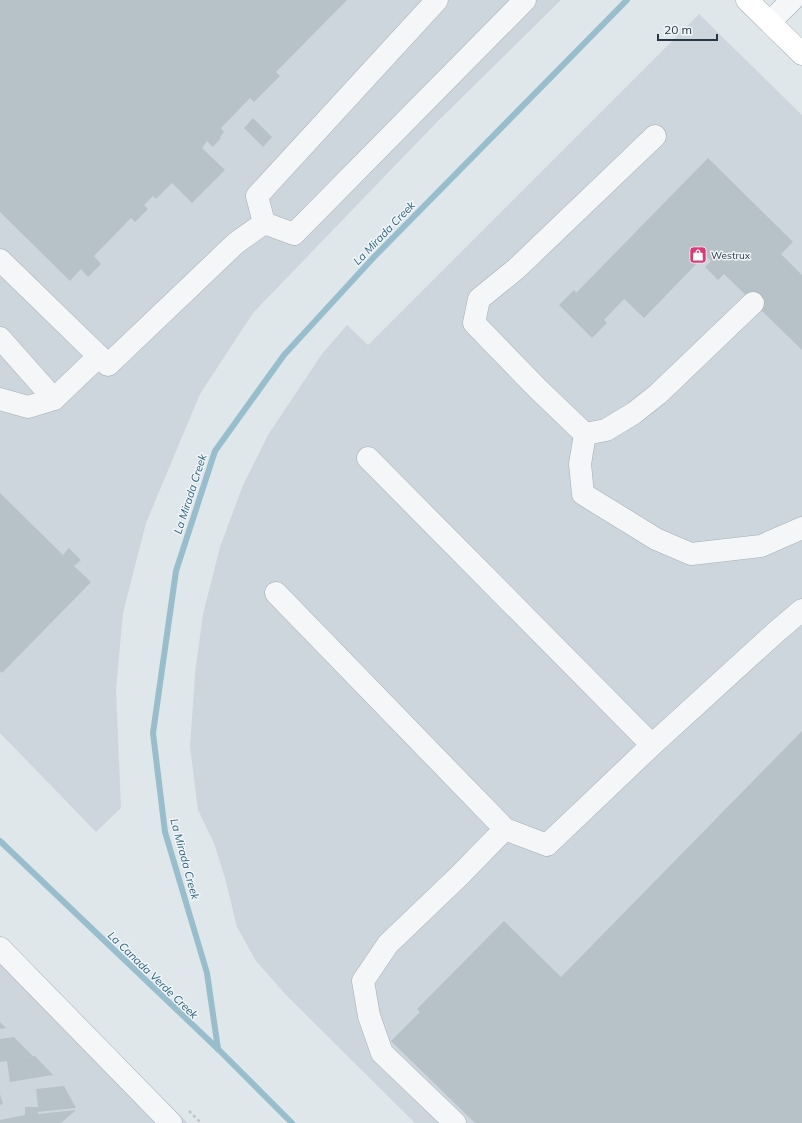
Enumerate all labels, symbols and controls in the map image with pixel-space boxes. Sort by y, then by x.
scale bar [658,16,717,42]
text: 20 m [664,22,692,37]
water label: La Mirada Creek [350,198,418,268]
shop icon: Westrux [688,245,708,265]
place label: Westrux [711,249,751,262]
water label: La Mirada Creek [170,452,210,536]
water label: La Mirada Creek [167,817,203,901]
water label: La Canada Verde Creek [105,928,201,1022]

